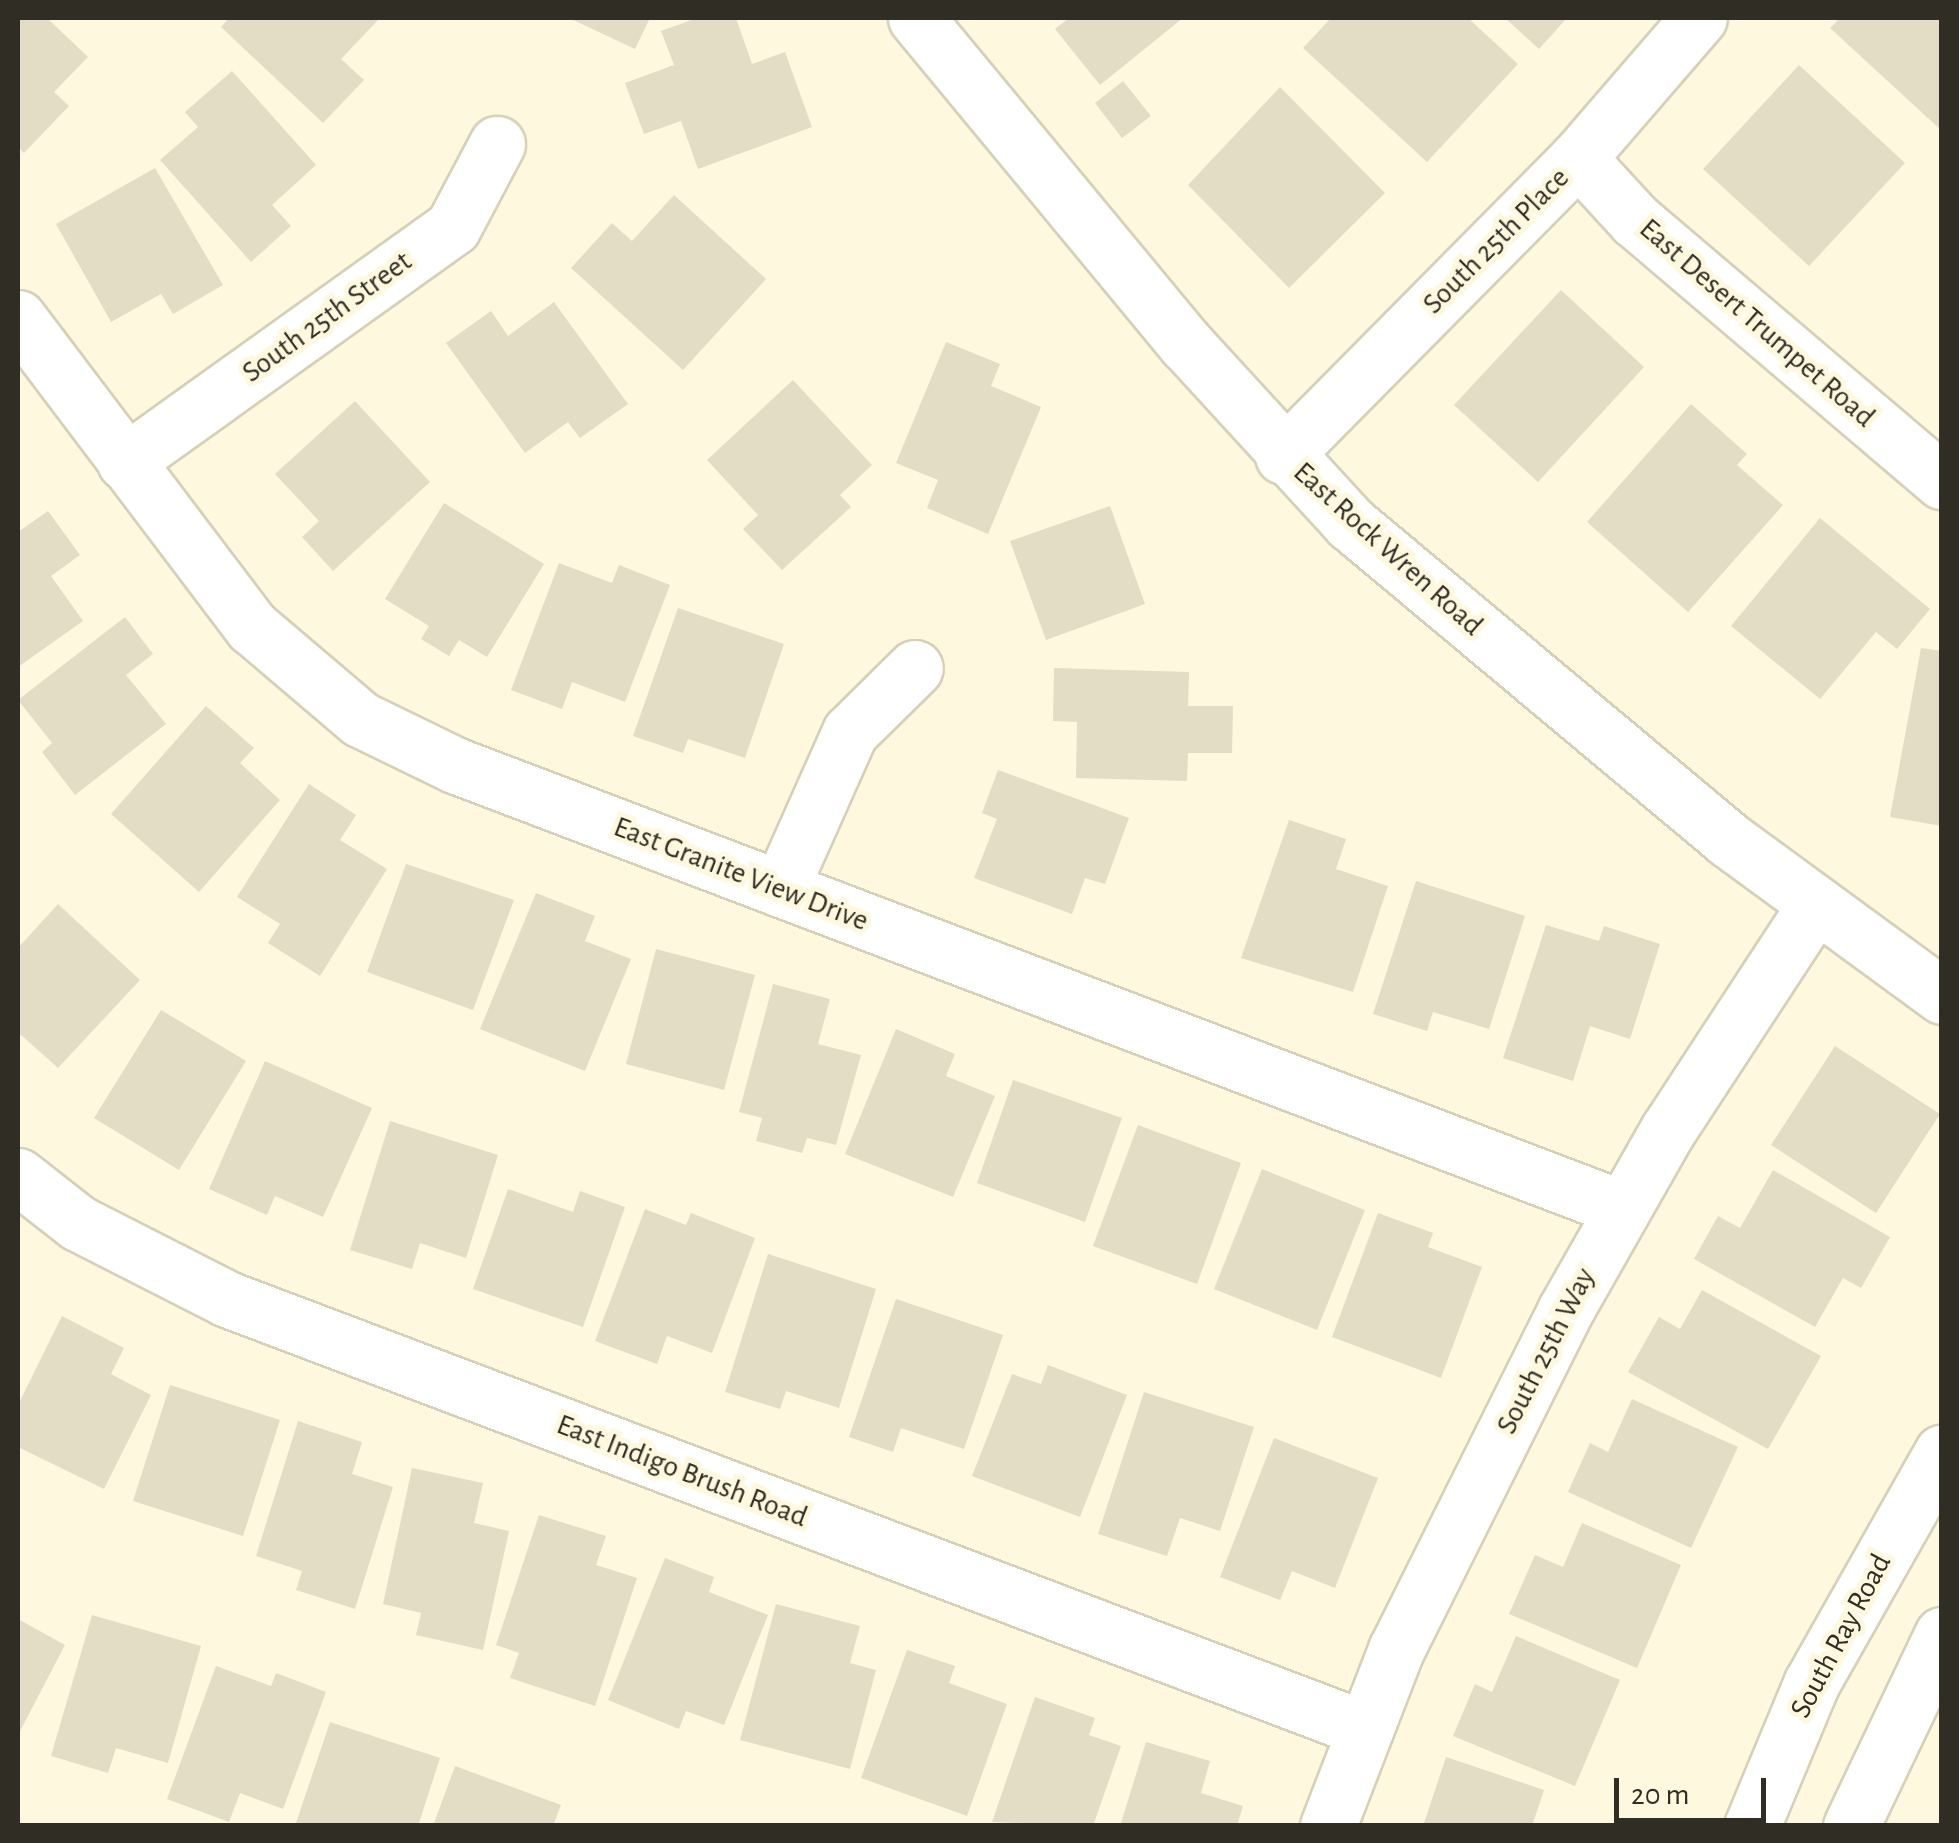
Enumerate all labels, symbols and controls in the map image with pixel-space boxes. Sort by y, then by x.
street label: South 25th Place [1415,160,1577,322]
street label: East Desert Trumpet Road [1632,211,1882,435]
street label: South 25th Street [235,243,419,391]
street label: East Rock Wren Road [1286,454,1490,644]
street label: East Granite View Drive [609,809,873,939]
street label: South 25th Way [1489,1262,1603,1440]
street label: East Indigo Brush Road [551,1407,813,1535]
street label: South Ray Road [1783,1548,1899,1724]
scale bar [1619,1758,1772,1820]
text: 20 m [1631,1780,1689,1810]

